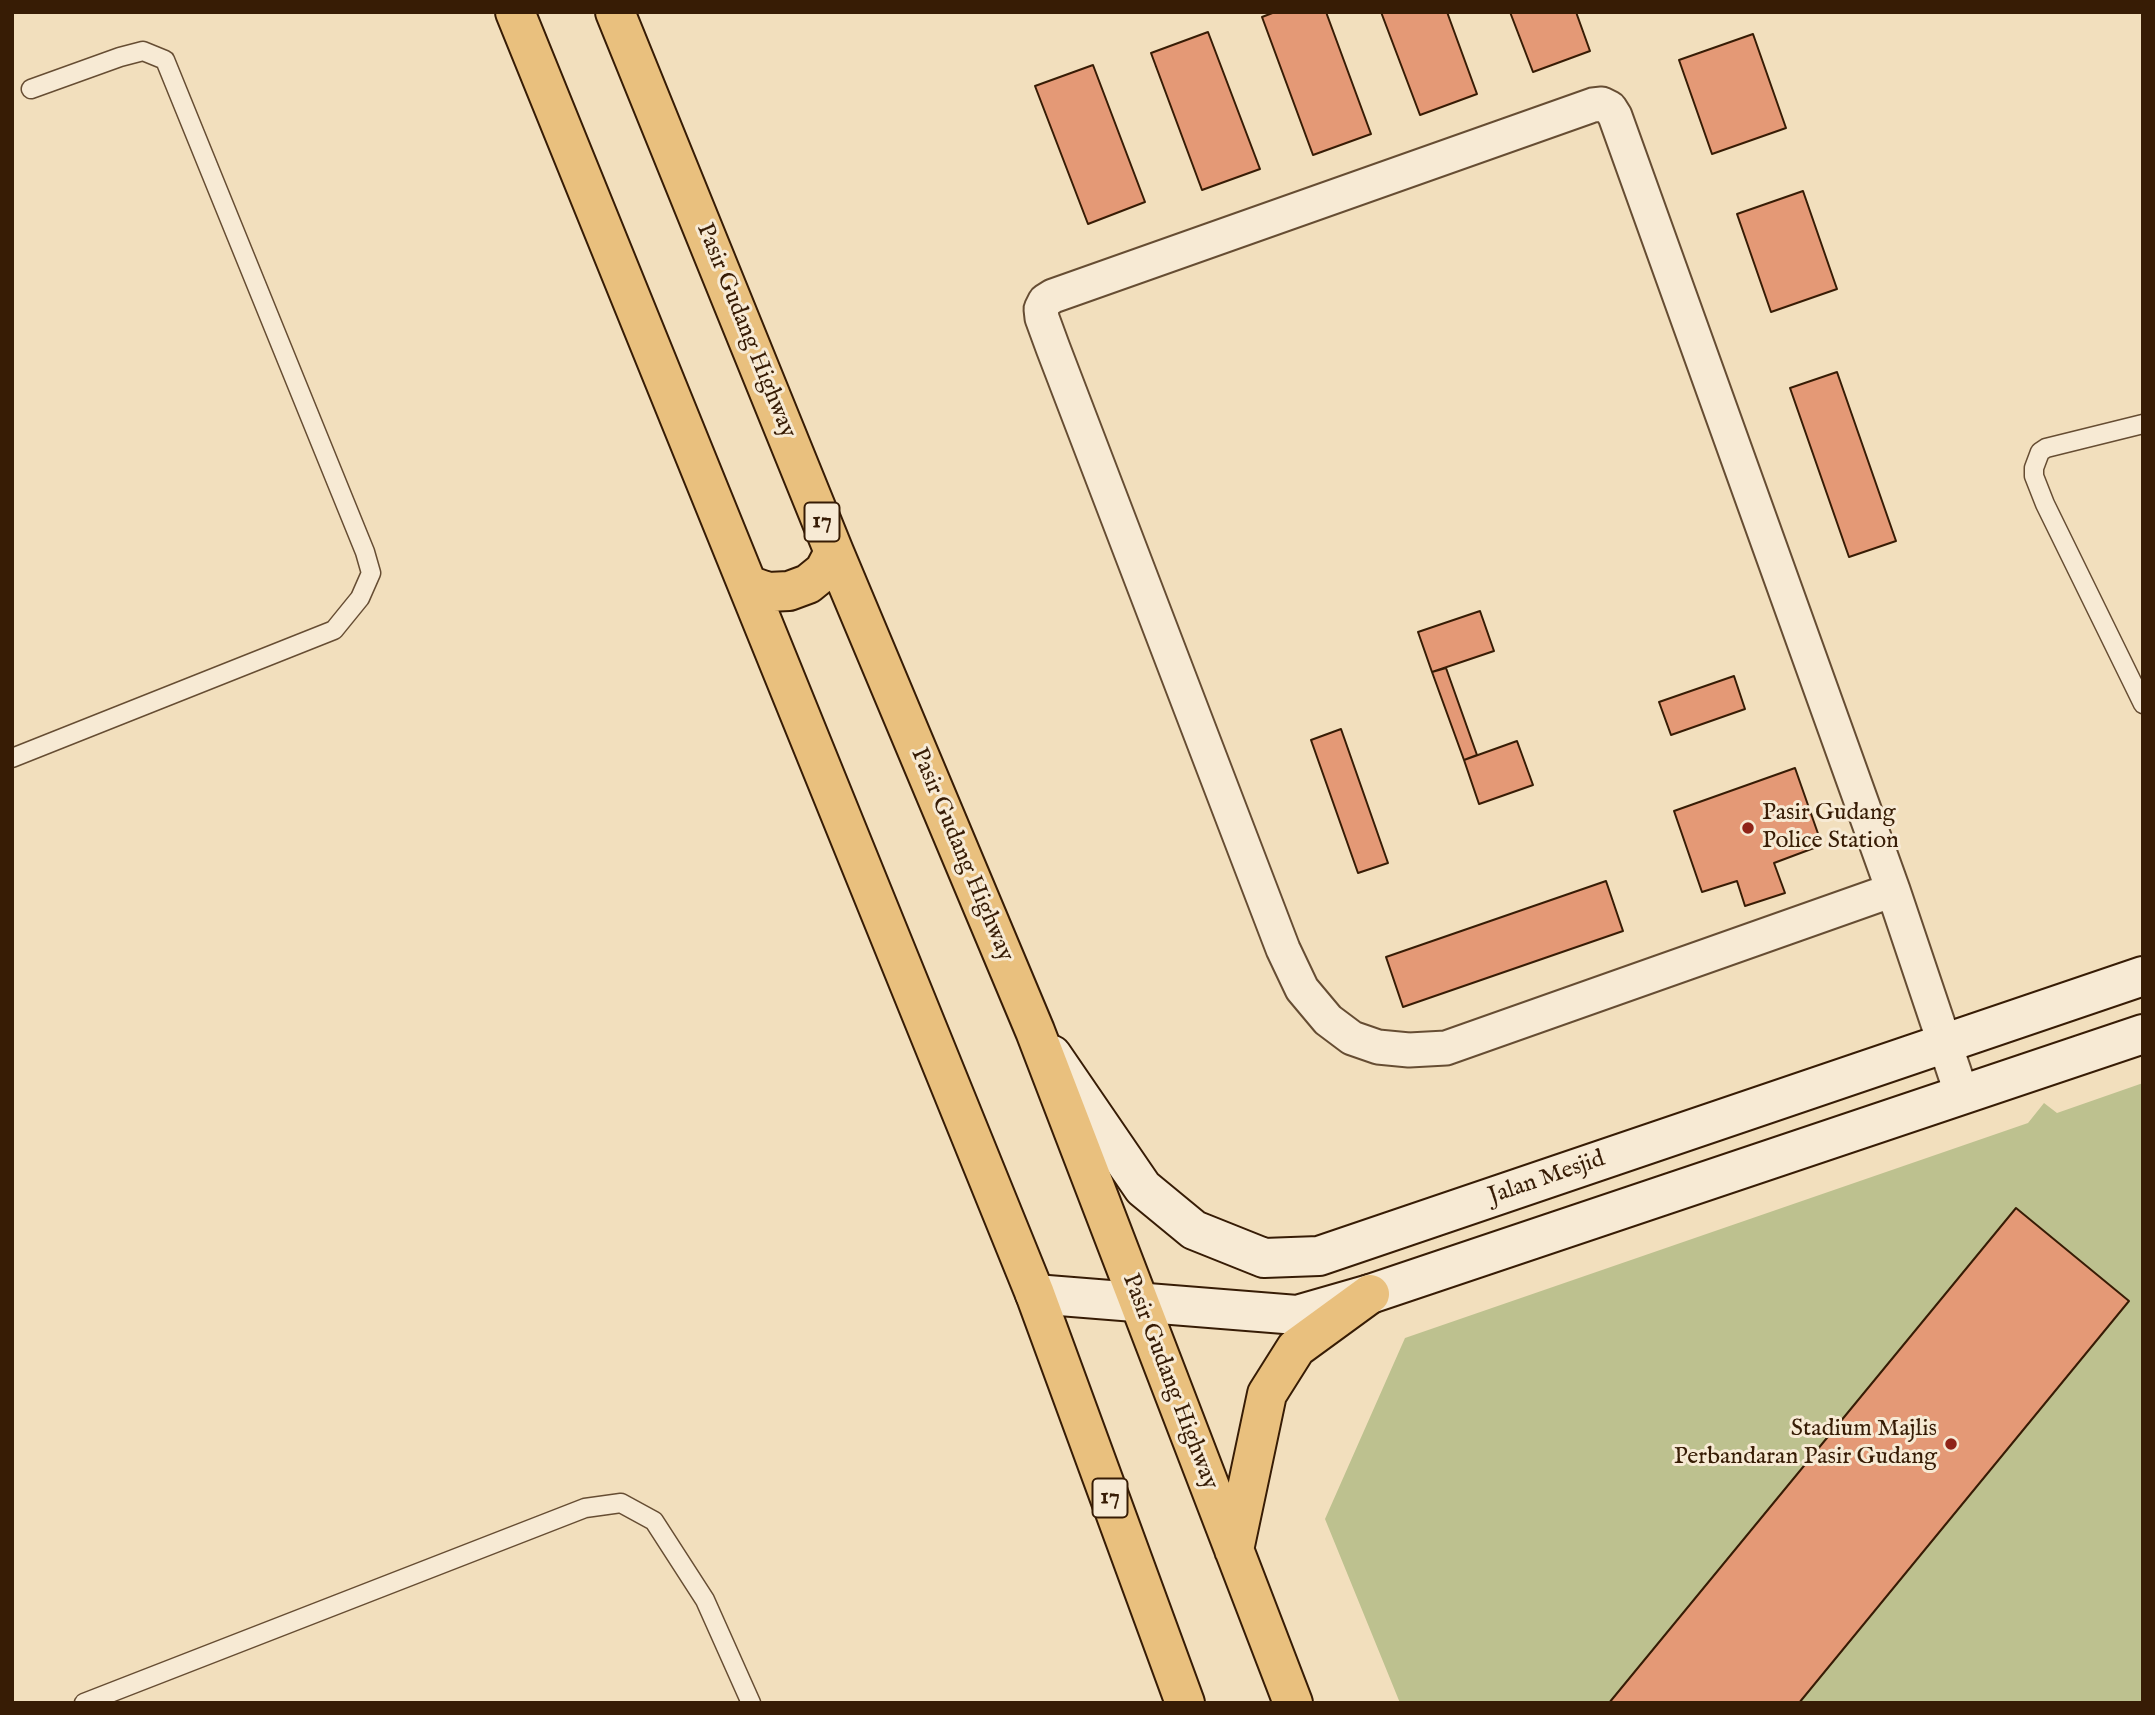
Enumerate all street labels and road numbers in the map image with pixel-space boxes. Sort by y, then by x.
street label: Pasir Gudang Highway [689,219,801,443]
road number: 17 [804,502,840,542]
street label: Pasir Gudang Highway [903,744,1019,966]
street label: Jalan Mesjid [1485,1146,1609,1212]
street label: Pasir Gudang Highway [1115,1270,1223,1494]
road number: 17 [1092,1478,1128,1518]

